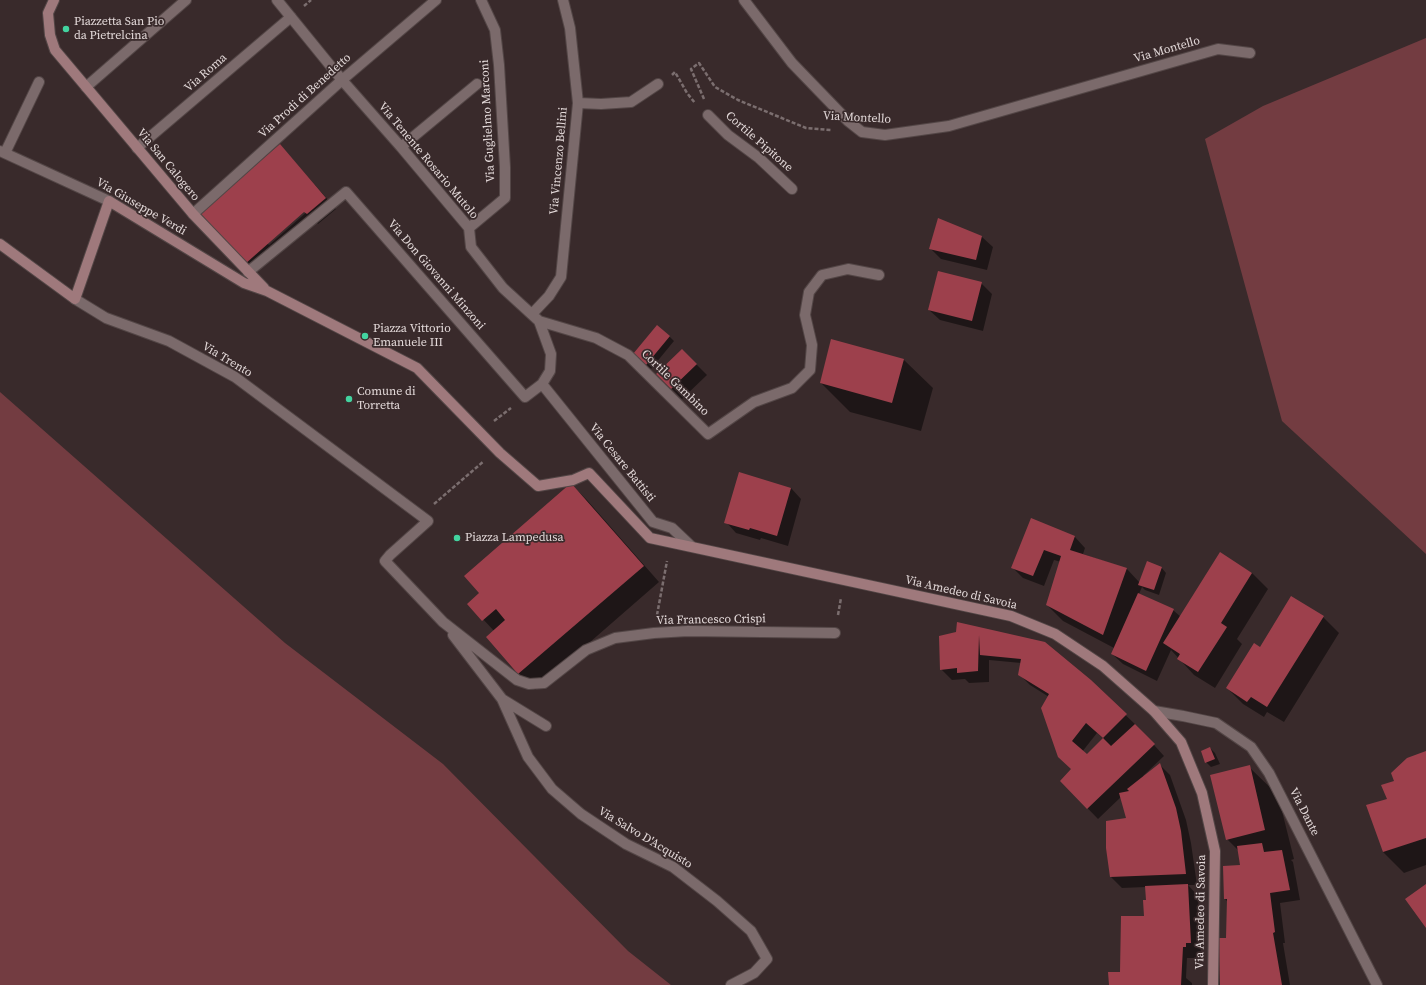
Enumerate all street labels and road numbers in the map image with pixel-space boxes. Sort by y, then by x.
street label: Via Montello [1132,34,1202,66]
street label: Via Roma [182,51,230,95]
street label: Via Prodi di Benedetto [256,51,354,141]
street label: Via Guglielmo Marconi [478,59,498,183]
street label: Via Tenente Rosario Mutolo [375,100,481,222]
street label: Via Vincenzo Bellini [547,107,571,215]
street label: Cortile Pipitone [722,109,796,175]
street label: Via Montello [823,109,891,127]
street label: Via San Calogero [134,126,202,204]
street label: Via Giuseppe Verdi [93,175,189,239]
street label: Via Don Giovanni Minzoni [384,217,488,333]
street label: Via Trento [199,339,255,381]
street label: Cortile Gambino [638,347,712,419]
street label: Via Cesare Battisti [586,421,658,505]
street label: Via Amedeo di Savoia [904,573,1018,613]
street label: Via Francesco Crispi [656,612,766,628]
street label: Via Dante [1286,786,1322,838]
street label: Via Salvo D'Acquisto [595,804,695,872]
street label: Via Amedeo di Savoia [1193,855,1209,969]

